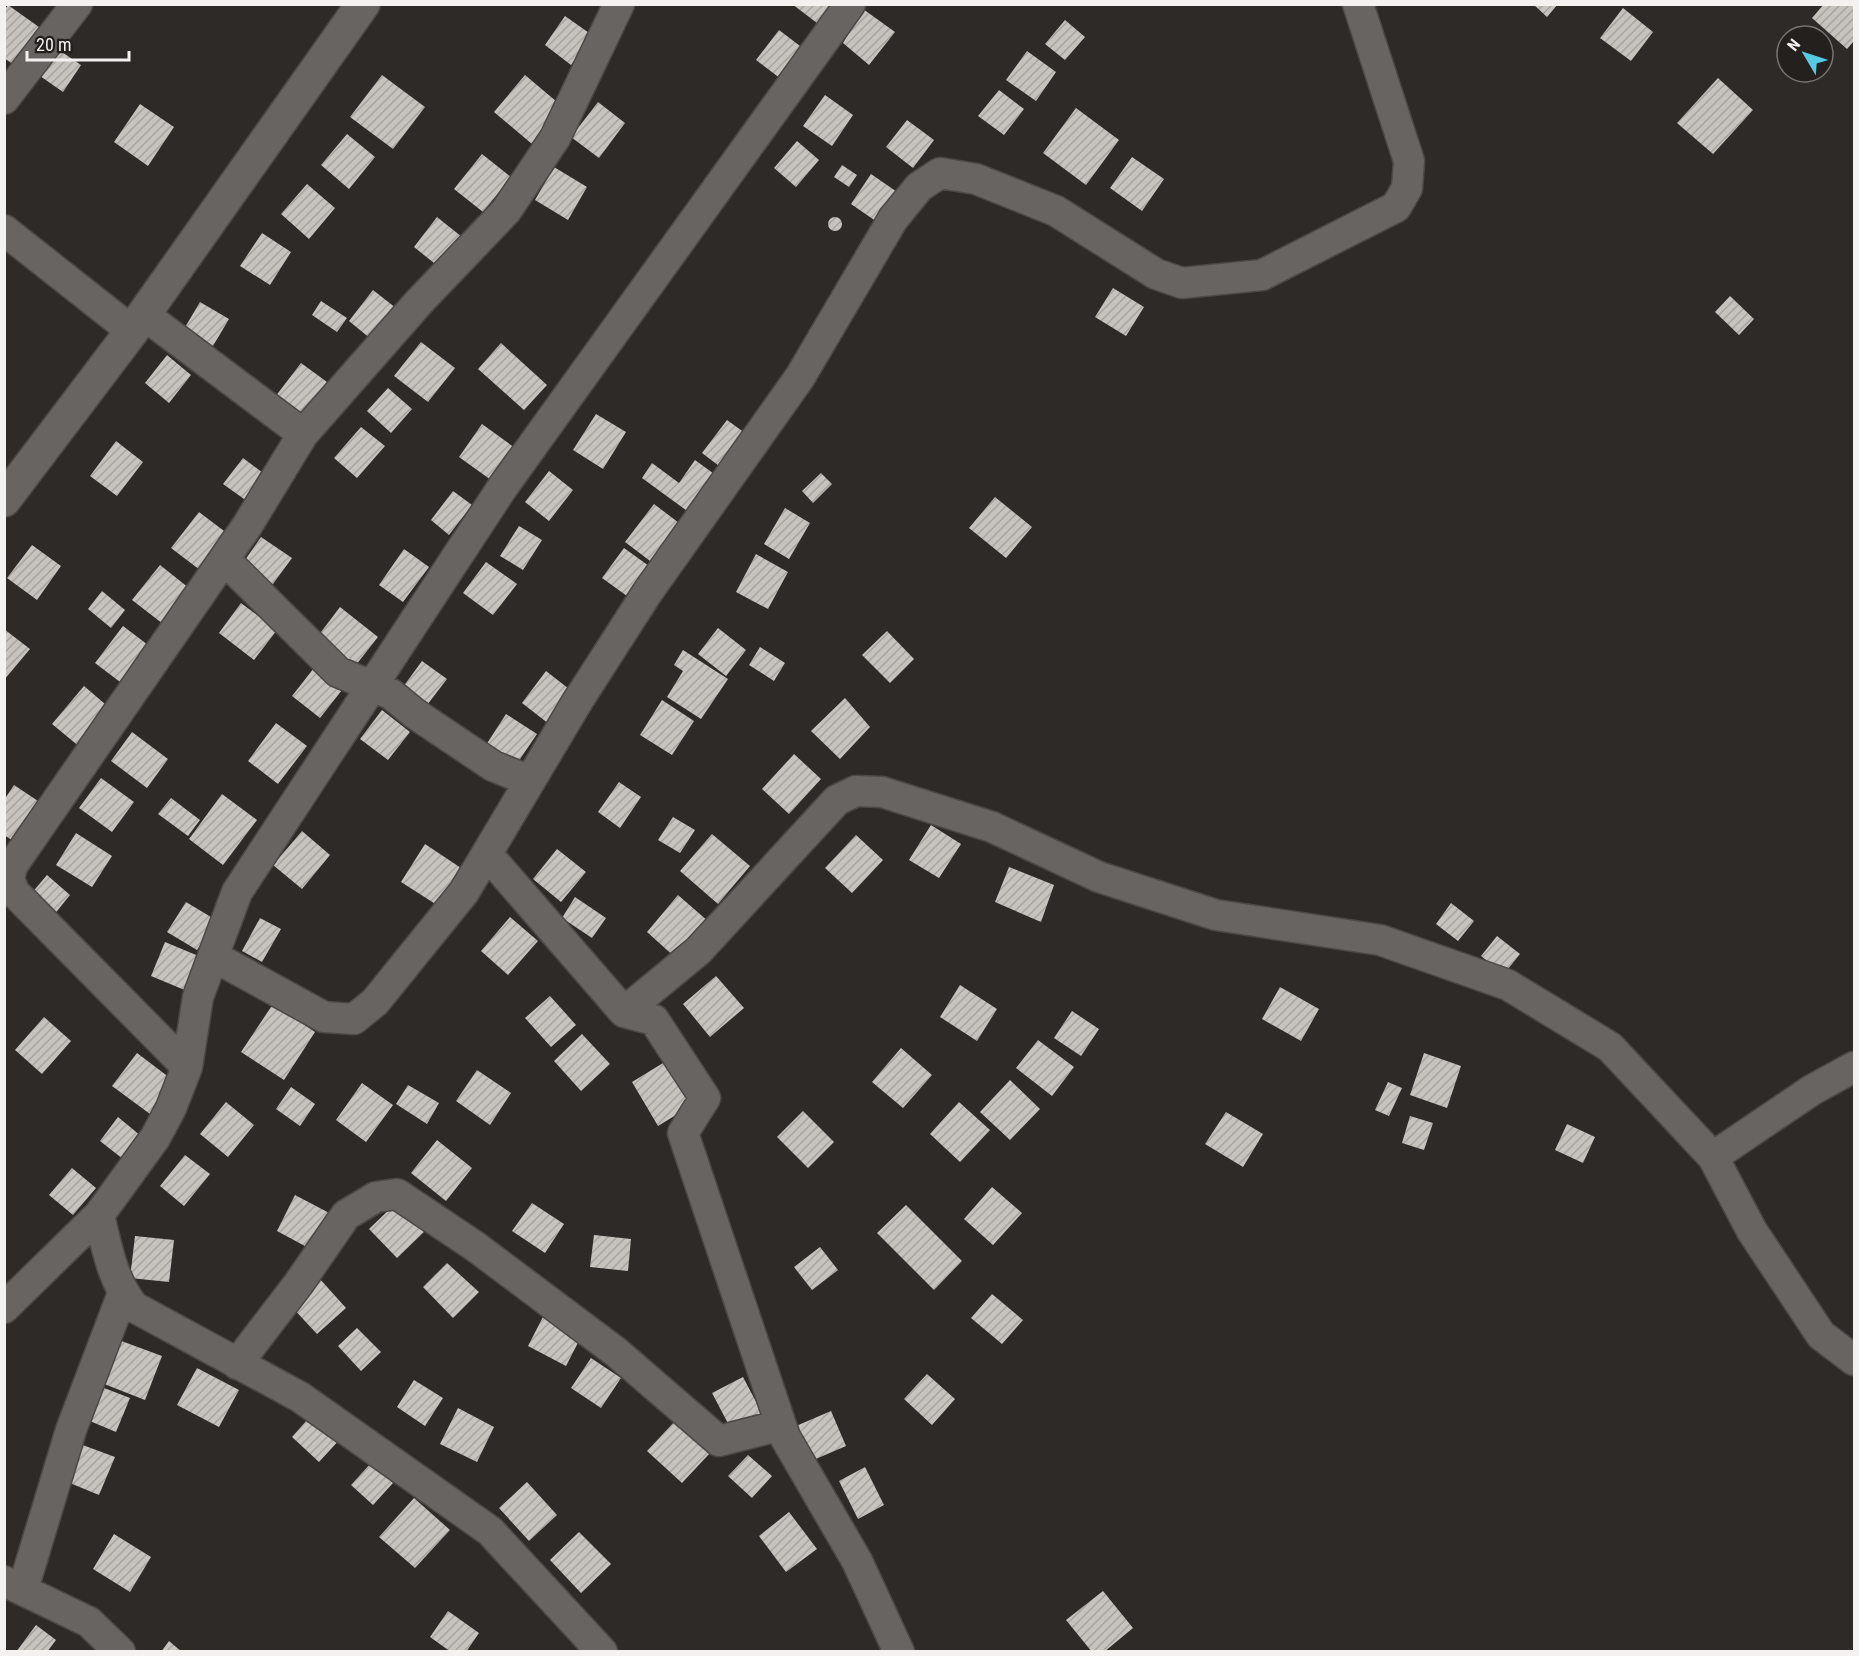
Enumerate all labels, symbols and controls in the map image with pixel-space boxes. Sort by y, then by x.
scale bar [27,24,129,62]
north arrow [1775,24,1835,84]
text: 20 m [36,34,71,55]
text: N [1783,35,1804,55]

